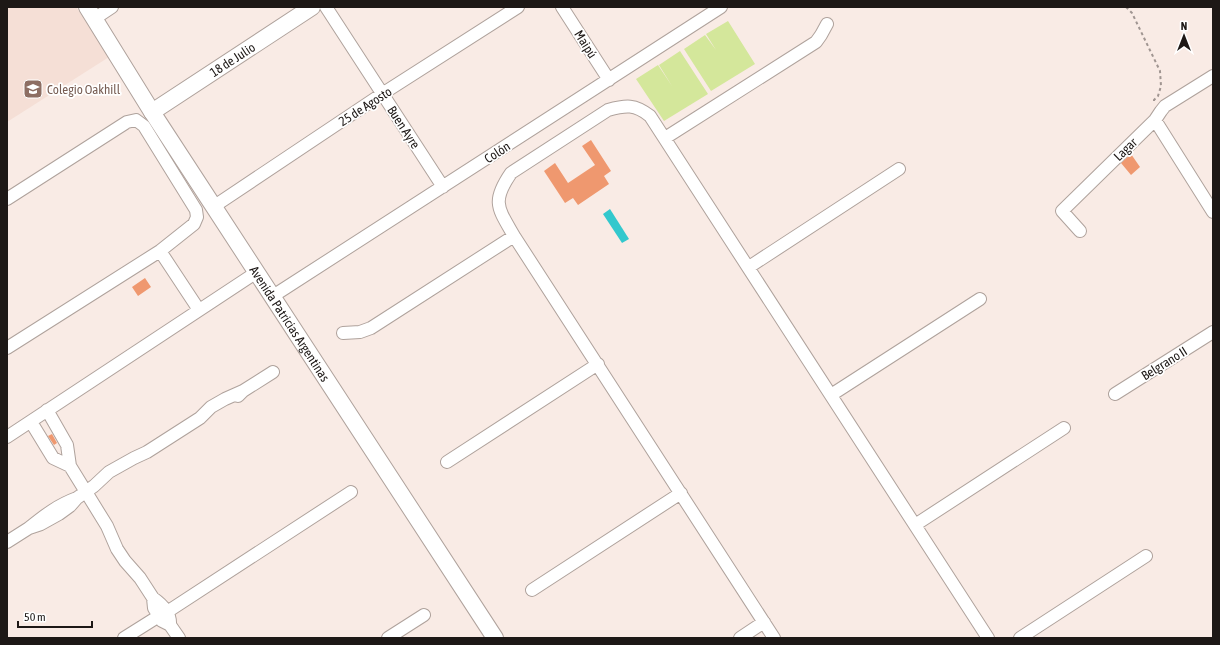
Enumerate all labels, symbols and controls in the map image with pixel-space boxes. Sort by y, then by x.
north arrow [1164,16,1204,56]
text: N [1181,20,1187,32]
street label: Maipú [571,27,600,61]
street label: 18 de Julio [207,40,258,80]
school or university icon: Colegio Oakhill [22,78,44,100]
place label: Colegio Oakhill [47,82,121,97]
street label: 25 de Agosto [336,84,395,129]
street label: Buen Ayre [384,103,423,152]
street label: Lagar [1111,135,1140,164]
street label: Colón [482,139,513,166]
street label: Avenida Patricias Argentinas [246,263,333,385]
street label: Belgrano II [1139,343,1190,383]
scale bar [18,603,92,629]
text: 50 m [24,610,46,624]

